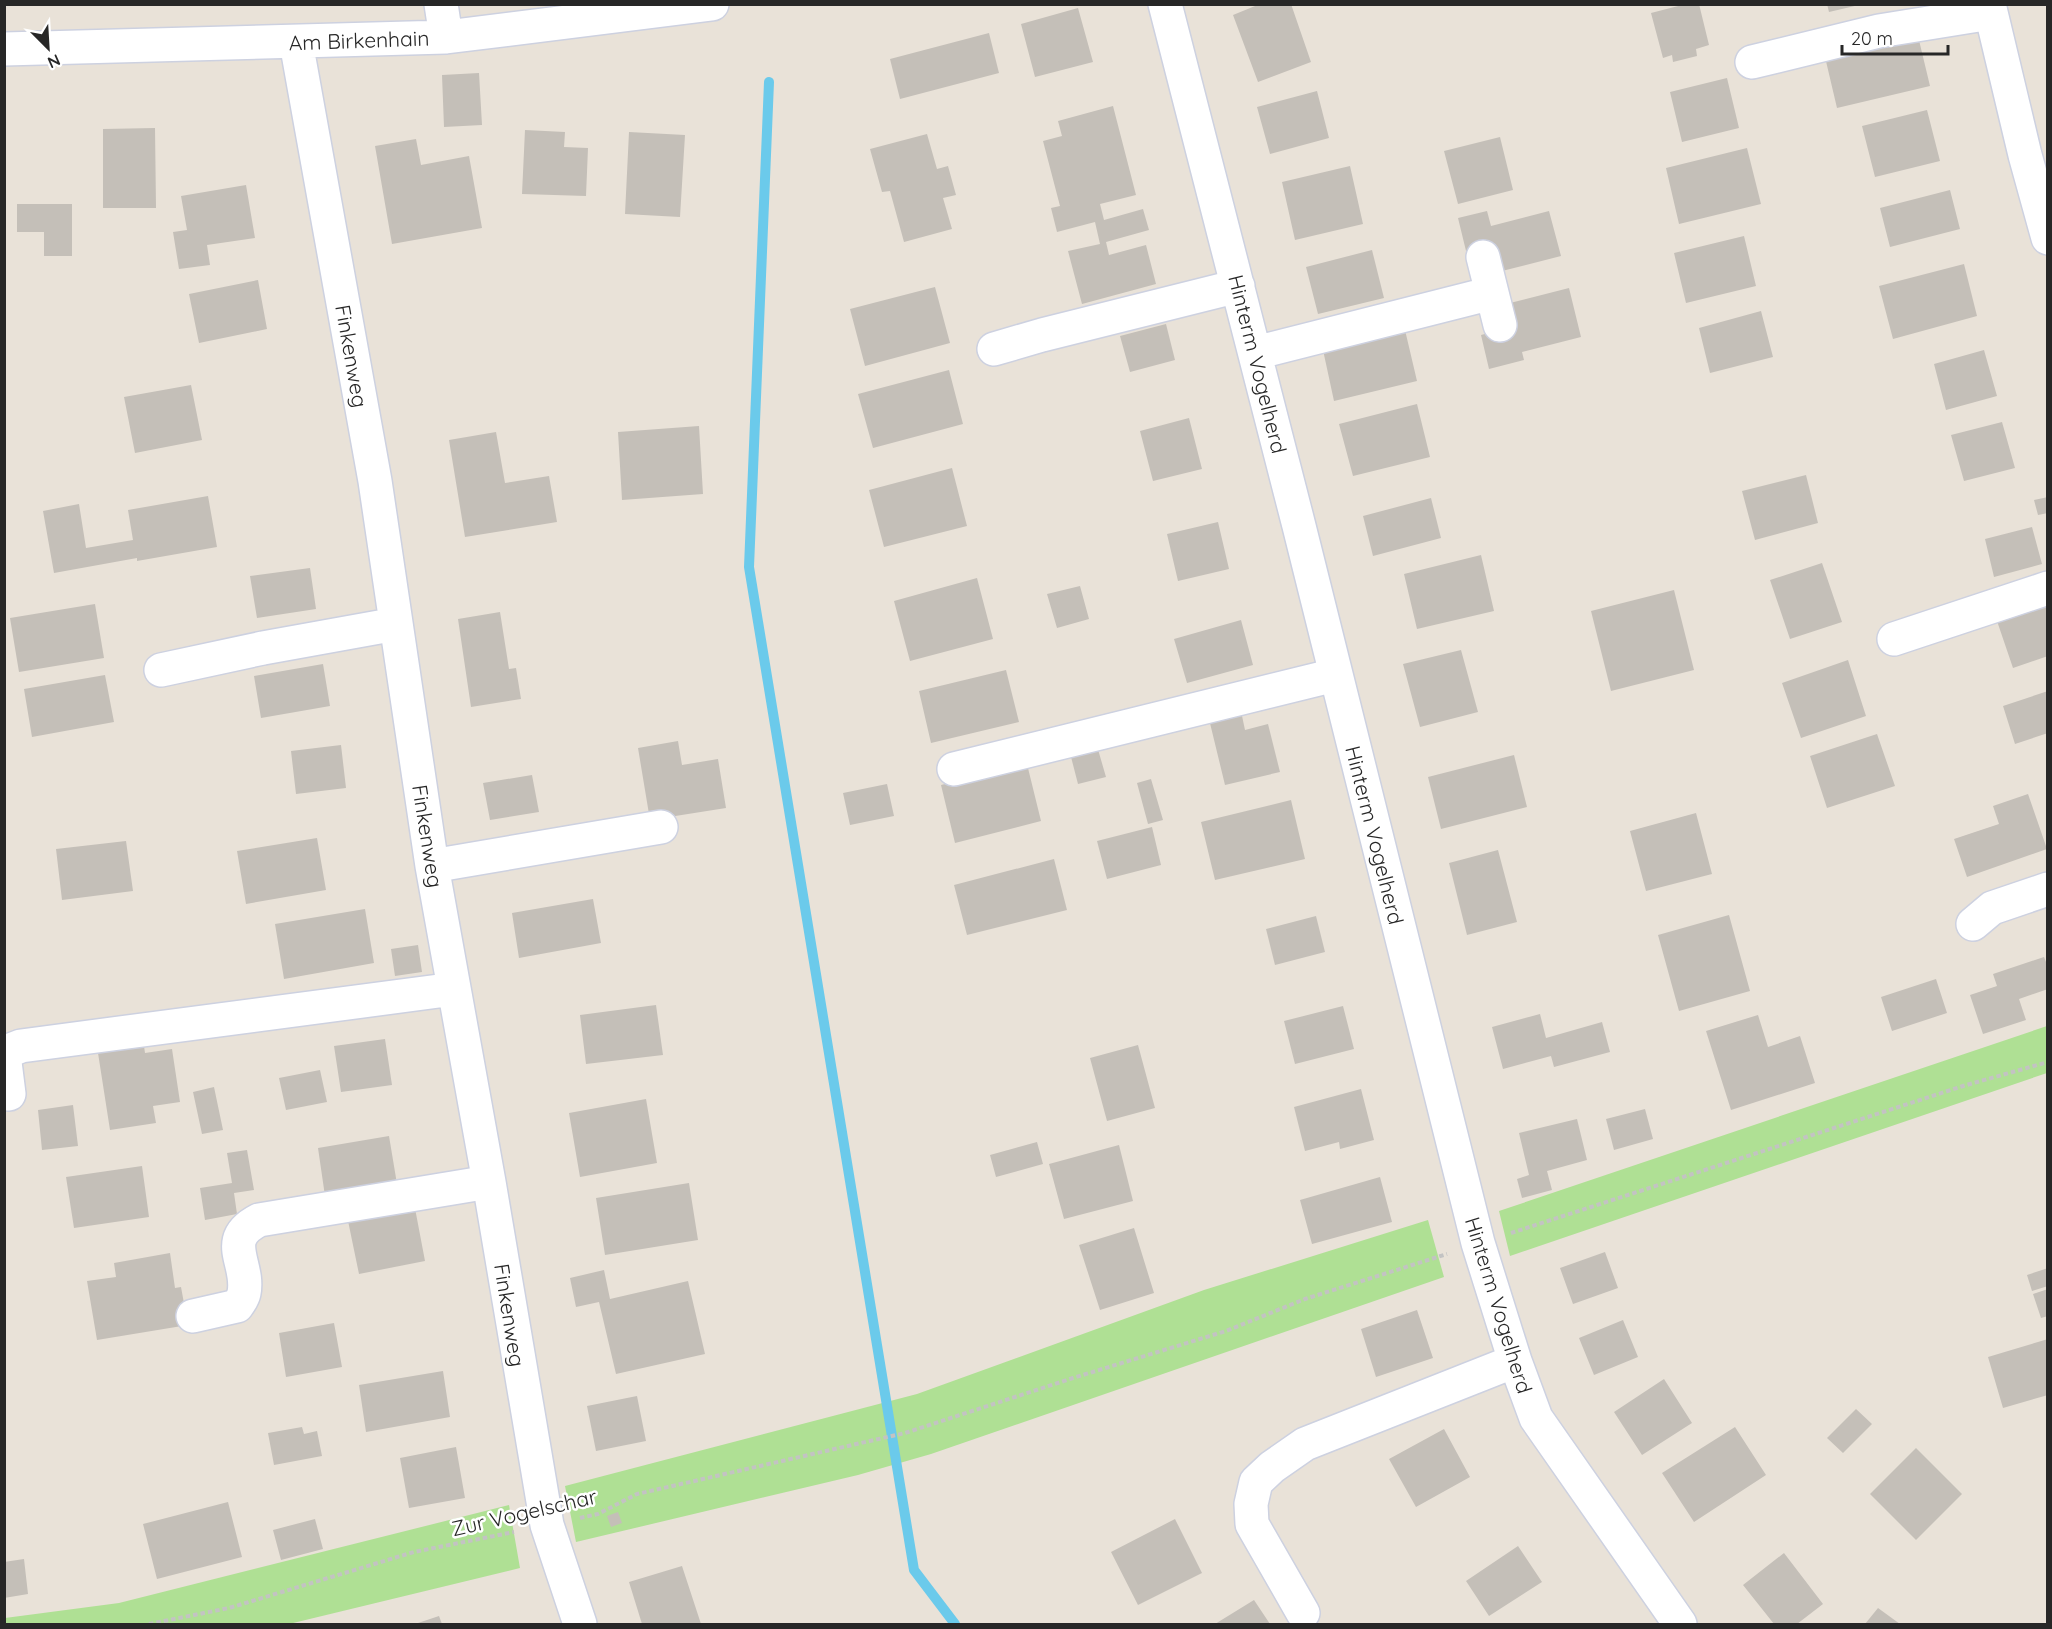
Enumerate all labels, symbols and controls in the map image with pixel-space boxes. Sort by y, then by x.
north arrow [18,18,78,78]
scale bar [1842,18,1948,56]
street label: Am Birkenhain [288,25,430,55]
text: 20 m [1851,27,1893,50]
text: N [45,50,64,73]
street label: Hinterm Vogelherd [1223,272,1293,456]
street label: Finkenweg [330,303,374,409]
street label: Hinterm Vogelherd [1340,743,1410,927]
street label: Finkenweg [407,783,449,889]
street label: Hinterm Vogelherd [1460,1214,1538,1396]
street label: Finkenweg [489,1262,531,1368]
street label: Zur Vogelschar [449,1483,599,1541]

